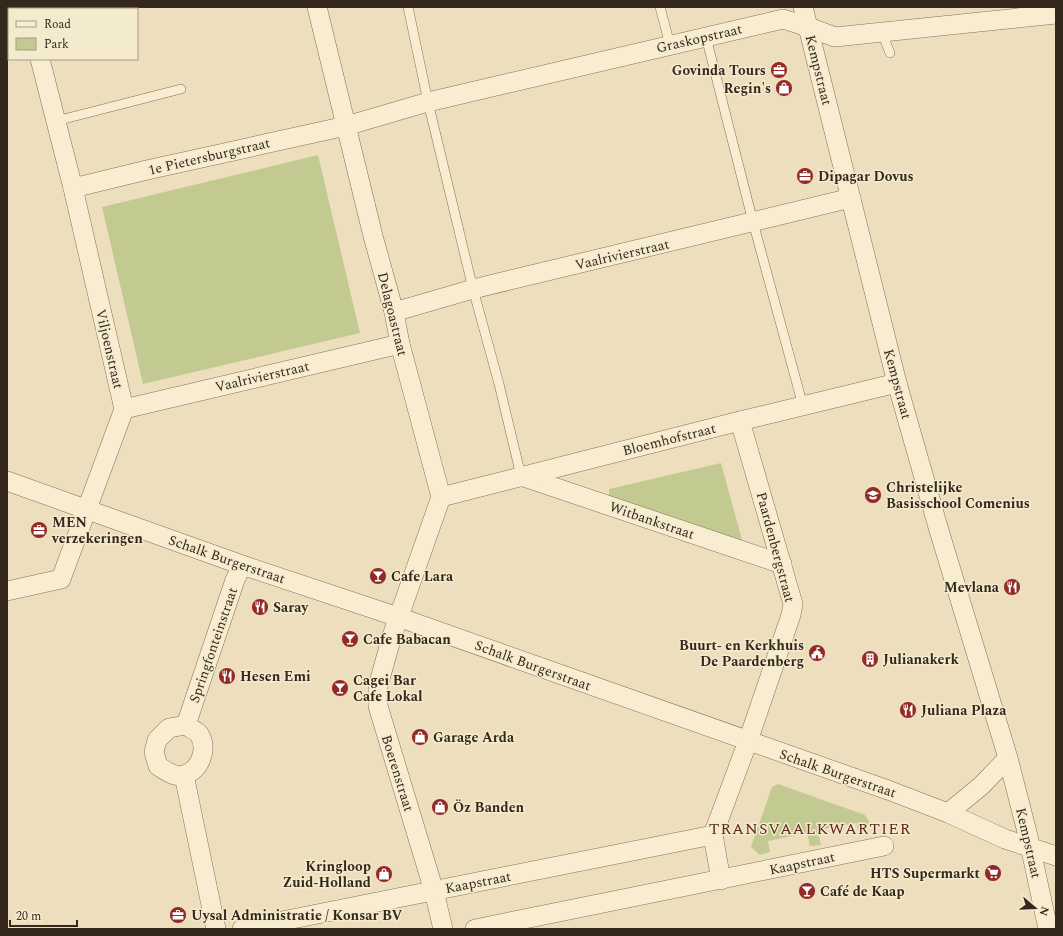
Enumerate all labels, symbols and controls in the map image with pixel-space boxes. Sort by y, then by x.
legend [8,8,138,60]
text: Road [44,15,71,34]
street label: Graskopstraat [654,18,744,59]
street label: Kempstraat [800,33,837,108]
text: Park [44,35,69,54]
place label: Govinda Tours [672,60,766,81]
office icon: Govinda Tours [769,60,789,80]
place label: Regin's [723,78,771,99]
shop icon: Regin's [774,78,794,98]
street label: 1e Pietersburgstraat [146,132,272,181]
office icon: Dipagar Dovus [795,166,815,186]
place label: Dipagar Dovus [818,166,914,187]
street label: Vaalrivierstraat [573,233,671,276]
street label: Delagoastraat [372,270,413,358]
street label: Viljoenstraat [90,307,129,391]
street label: Kempstraat [878,347,917,422]
street label: Vaalrivierstraat [213,355,311,398]
street label: Bloemhofstraat [620,418,718,461]
place label: Christelijke Basisschool Comenius [886,477,1030,514]
school or university icon: Christelijke Basisschool Comenius [863,485,883,505]
street label: Paardenbergstraat [751,490,800,605]
street label: Witbankstraat [606,496,697,545]
place label: MEN verzekeringen [51,512,143,549]
office icon: MEN verzekeringen [29,520,49,540]
street label: Schalk Burgerstraat [165,530,288,589]
bar icon: Cafe Lara [368,566,388,586]
place label: Cafe Lara [391,566,454,587]
place label: Mevlana [944,577,1000,598]
restaurant icon: Mevlana [1002,577,1022,597]
street label: Springfonteinstraat [184,585,243,706]
restaurant icon: Saray [250,597,270,617]
place label: Saray [273,597,310,618]
bar icon: Cafe Babacan [340,629,360,649]
place label: Cafe Babacan [363,629,451,650]
street label: Schalk Burgerstraat [472,635,594,696]
place label: Buurt- en Kerkhuis De Paardenberg [679,635,804,672]
public building icon: Buurt- en Kerkhuis De Paardenberg [807,643,827,663]
building icon: Julianakerk [860,649,880,669]
place label: Julianakerk [883,649,959,670]
restaurant icon: Hesen Emi [217,666,237,686]
place label: Hesen Emi [240,666,311,687]
place label: Cagei Bar Cafe Lokal [353,670,423,707]
bar icon: Cagei Bar Cafe Lokal [330,678,350,698]
restaurant icon: Juliana Plaza [898,700,918,720]
place label: Juliana Plaza [921,700,1007,721]
shop icon: Garage Arda [410,727,430,747]
place label: Garage Arda [433,727,515,748]
street label: Boerenstraat [376,732,419,814]
street label: Schalk Burgerstraat [776,744,899,803]
shop icon: Öz Banden [430,797,450,817]
place label: Öz Banden [453,797,525,818]
street label: Kempstraat [1010,806,1047,881]
district label: TRANSVAALKWARTIER [709,817,911,841]
street label: Kaapstraat [767,846,837,881]
place label: Kringloop Zuid-Holland [282,856,371,893]
place label: HTS Supermarkt [870,863,981,884]
supermarket icon: HTS Supermarkt [983,863,1003,883]
shop icon: Kringloop Zuid-Holland [374,864,394,884]
street label: Kaapstraat [443,866,513,899]
bar icon: Café de Kaap [797,881,817,901]
place label: Café de Kaap [820,881,905,902]
north arrow [1015,888,1055,928]
scale bar [10,902,77,928]
text: N [1034,904,1053,918]
office icon: Uysal Administratie / Konsar BV [168,905,188,925]
place label: Uysal Administratie / Konsar BV [191,905,403,926]
text: 20 m [16,907,41,926]

